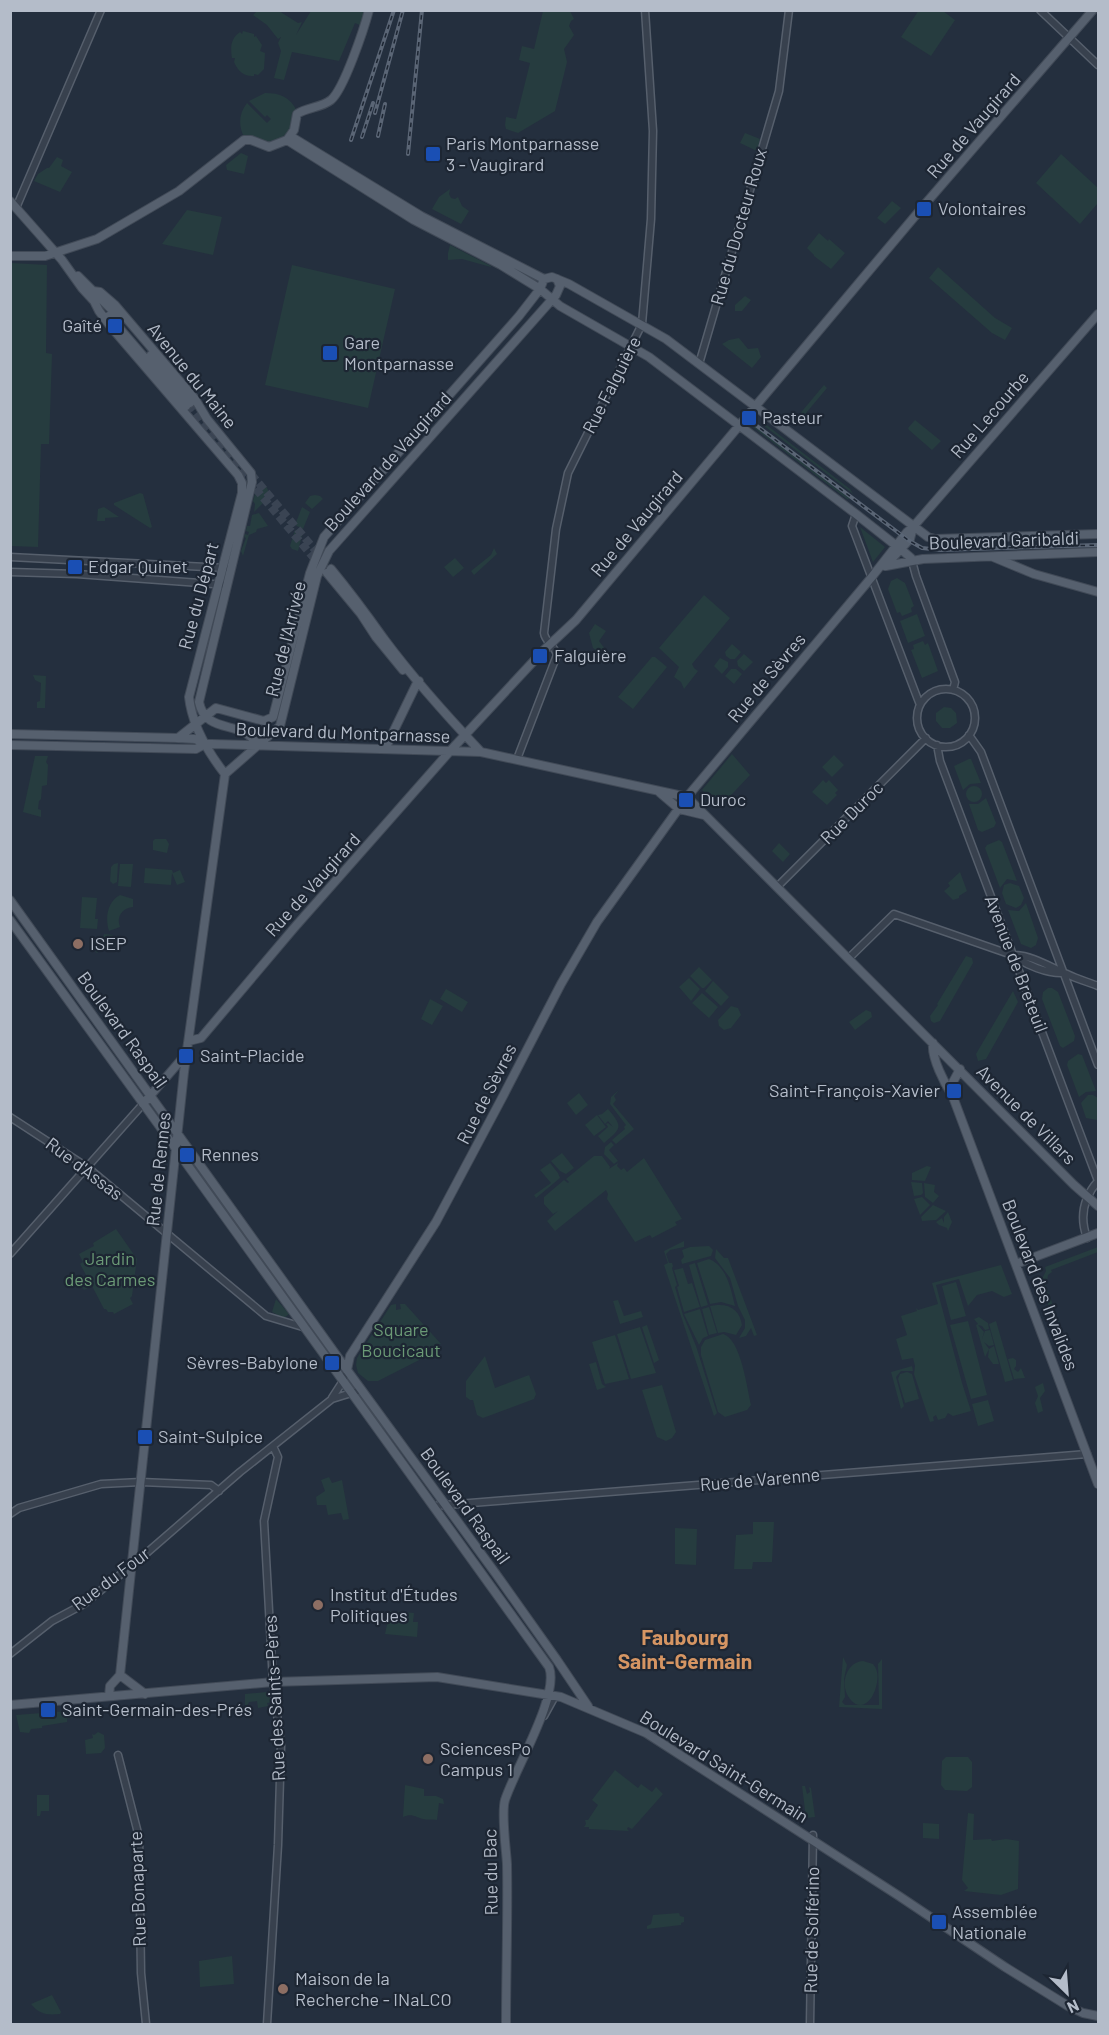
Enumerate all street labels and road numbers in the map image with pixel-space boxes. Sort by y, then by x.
street label: Rue de Vaugirard [922,68,1025,182]
street label: Rue du Docteur Roux [705,145,771,308]
street label: Avenue du Maine [143,318,242,433]
street label: Rue Falguière [577,332,645,437]
street label: Rue Lecourbe [945,366,1033,462]
street label: Boulevard de Vaugirard [319,387,455,535]
street label: Rue de Vaugirard [585,466,687,581]
street label: Boulevard Garibaldi [928,526,1080,554]
street label: Rue du Départ [173,540,223,652]
street label: Rue de l'Arrivée [260,579,310,699]
street label: Rue de Sèvres [722,628,810,727]
street label: Boulevard du Montparnasse [235,717,451,747]
street label: Rue Duroc [815,776,887,848]
street label: Rue de Vaugirard [260,828,364,941]
street label: Avenue de Breteuil [981,892,1053,1035]
street label: Boulevard Raspail [73,967,172,1092]
street label: Rue de Sèvres [451,1040,521,1147]
street label: Avenue de Villars [972,1060,1081,1169]
street label: Rue de Rennes [141,1111,175,1227]
street label: Rue d'Assas [42,1132,127,1204]
street label: Boulevard des Invalides [998,1196,1084,1373]
street label: Boulevard Raspail [416,1443,515,1568]
street label: Rue de Varenne [699,1463,821,1495]
street label: Rue du Four [67,1541,154,1615]
street label: Rue des Saints-Pères [259,1615,289,1782]
street label: Boulevard Saint-Germain [636,1705,813,1827]
street label: Rue du Bac [478,1828,502,1916]
street label: Rue Bonaparte [124,1831,150,1947]
street label: Rue de Solférino [799,1866,823,1994]

